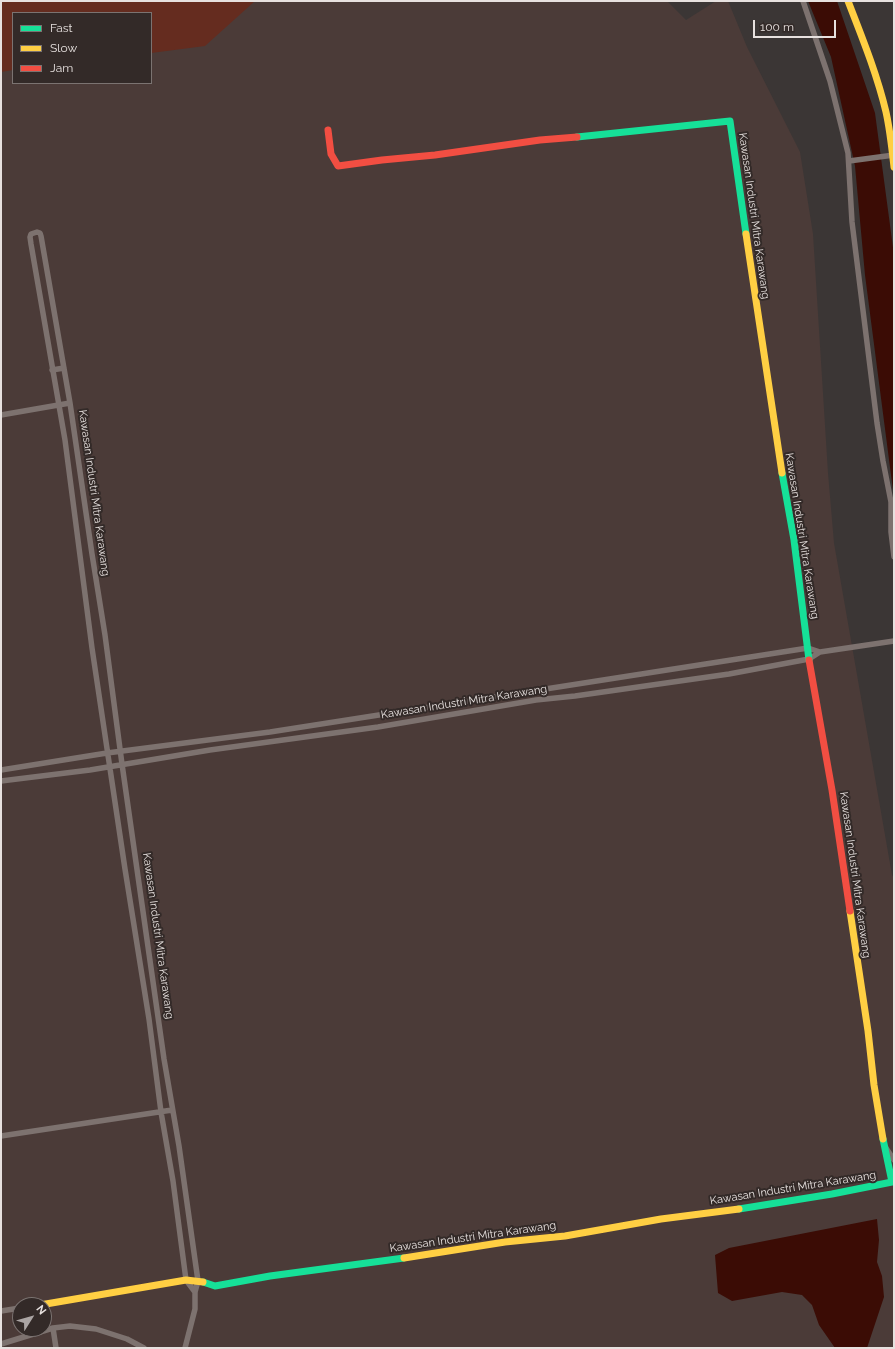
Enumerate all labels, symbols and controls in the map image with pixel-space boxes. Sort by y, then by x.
legend [12,12,152,84]
scale bar [755,12,838,38]
text: 100 m [760,20,794,34]
text: Fast [50,21,73,35]
text: Slow [50,41,77,55]
text: Jam [50,61,73,75]
street label: Kawasan Industri Mitra Karawang [736,132,772,300]
street label: Kawasan Industri Mitra Karawang [76,409,112,577]
street label: Kawasan Industri Mitra Karawang [782,452,822,620]
street label: Kawasan Industri Mitra Karawang [380,682,548,722]
street label: Kawasan Industri Mitra Karawang [837,791,873,959]
street label: Kawasan Industri Mitra Karawang [140,852,176,1020]
street label: Kawasan Industri Mitra Karawang [709,1168,877,1208]
street label: Kawasan Industri Mitra Karawang [389,1219,557,1255]
north arrow [12,1297,52,1337]
text: N [33,1303,49,1317]

